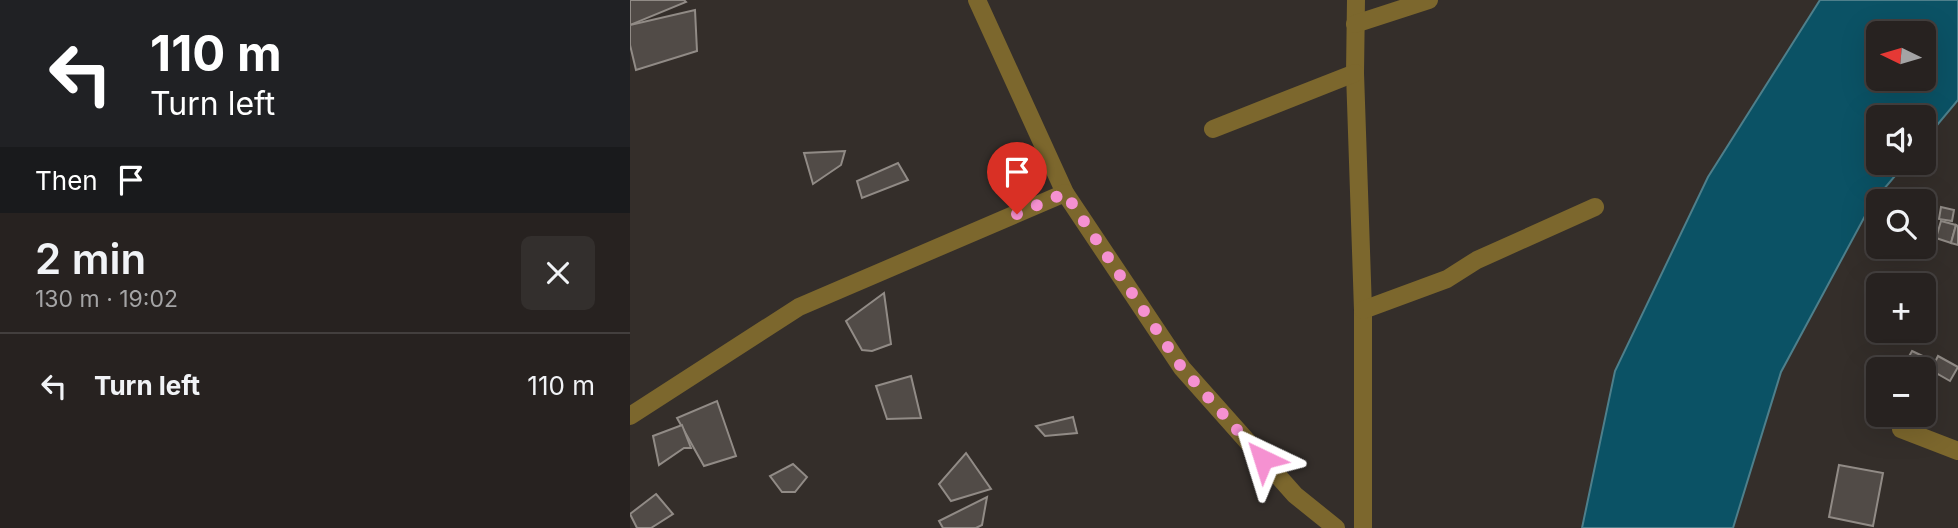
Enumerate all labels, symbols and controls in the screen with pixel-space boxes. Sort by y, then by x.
north arrow [1866,21,1936,91]
map controls [1866,21,1936,427]
text: 110 m [150,24,282,83]
icon: left [35,28,126,119]
text: Turn left [150,84,275,123]
button: sound [1866,105,1936,175]
pin [987,142,1047,214]
icon: arrive [998,153,1036,191]
icon: arrive [112,161,150,199]
text: Then [35,165,98,196]
button: search [1866,189,1936,259]
text: 2 min [35,233,146,284]
button: close [521,236,595,310]
button: + [1866,273,1936,343]
text: 130 m · 19:02 [35,285,178,313]
button: − [1866,357,1936,427]
icon: left [35,367,73,405]
text: Turn left [94,370,200,401]
text: 110 m [527,370,595,401]
position arrow [1226,422,1300,496]

